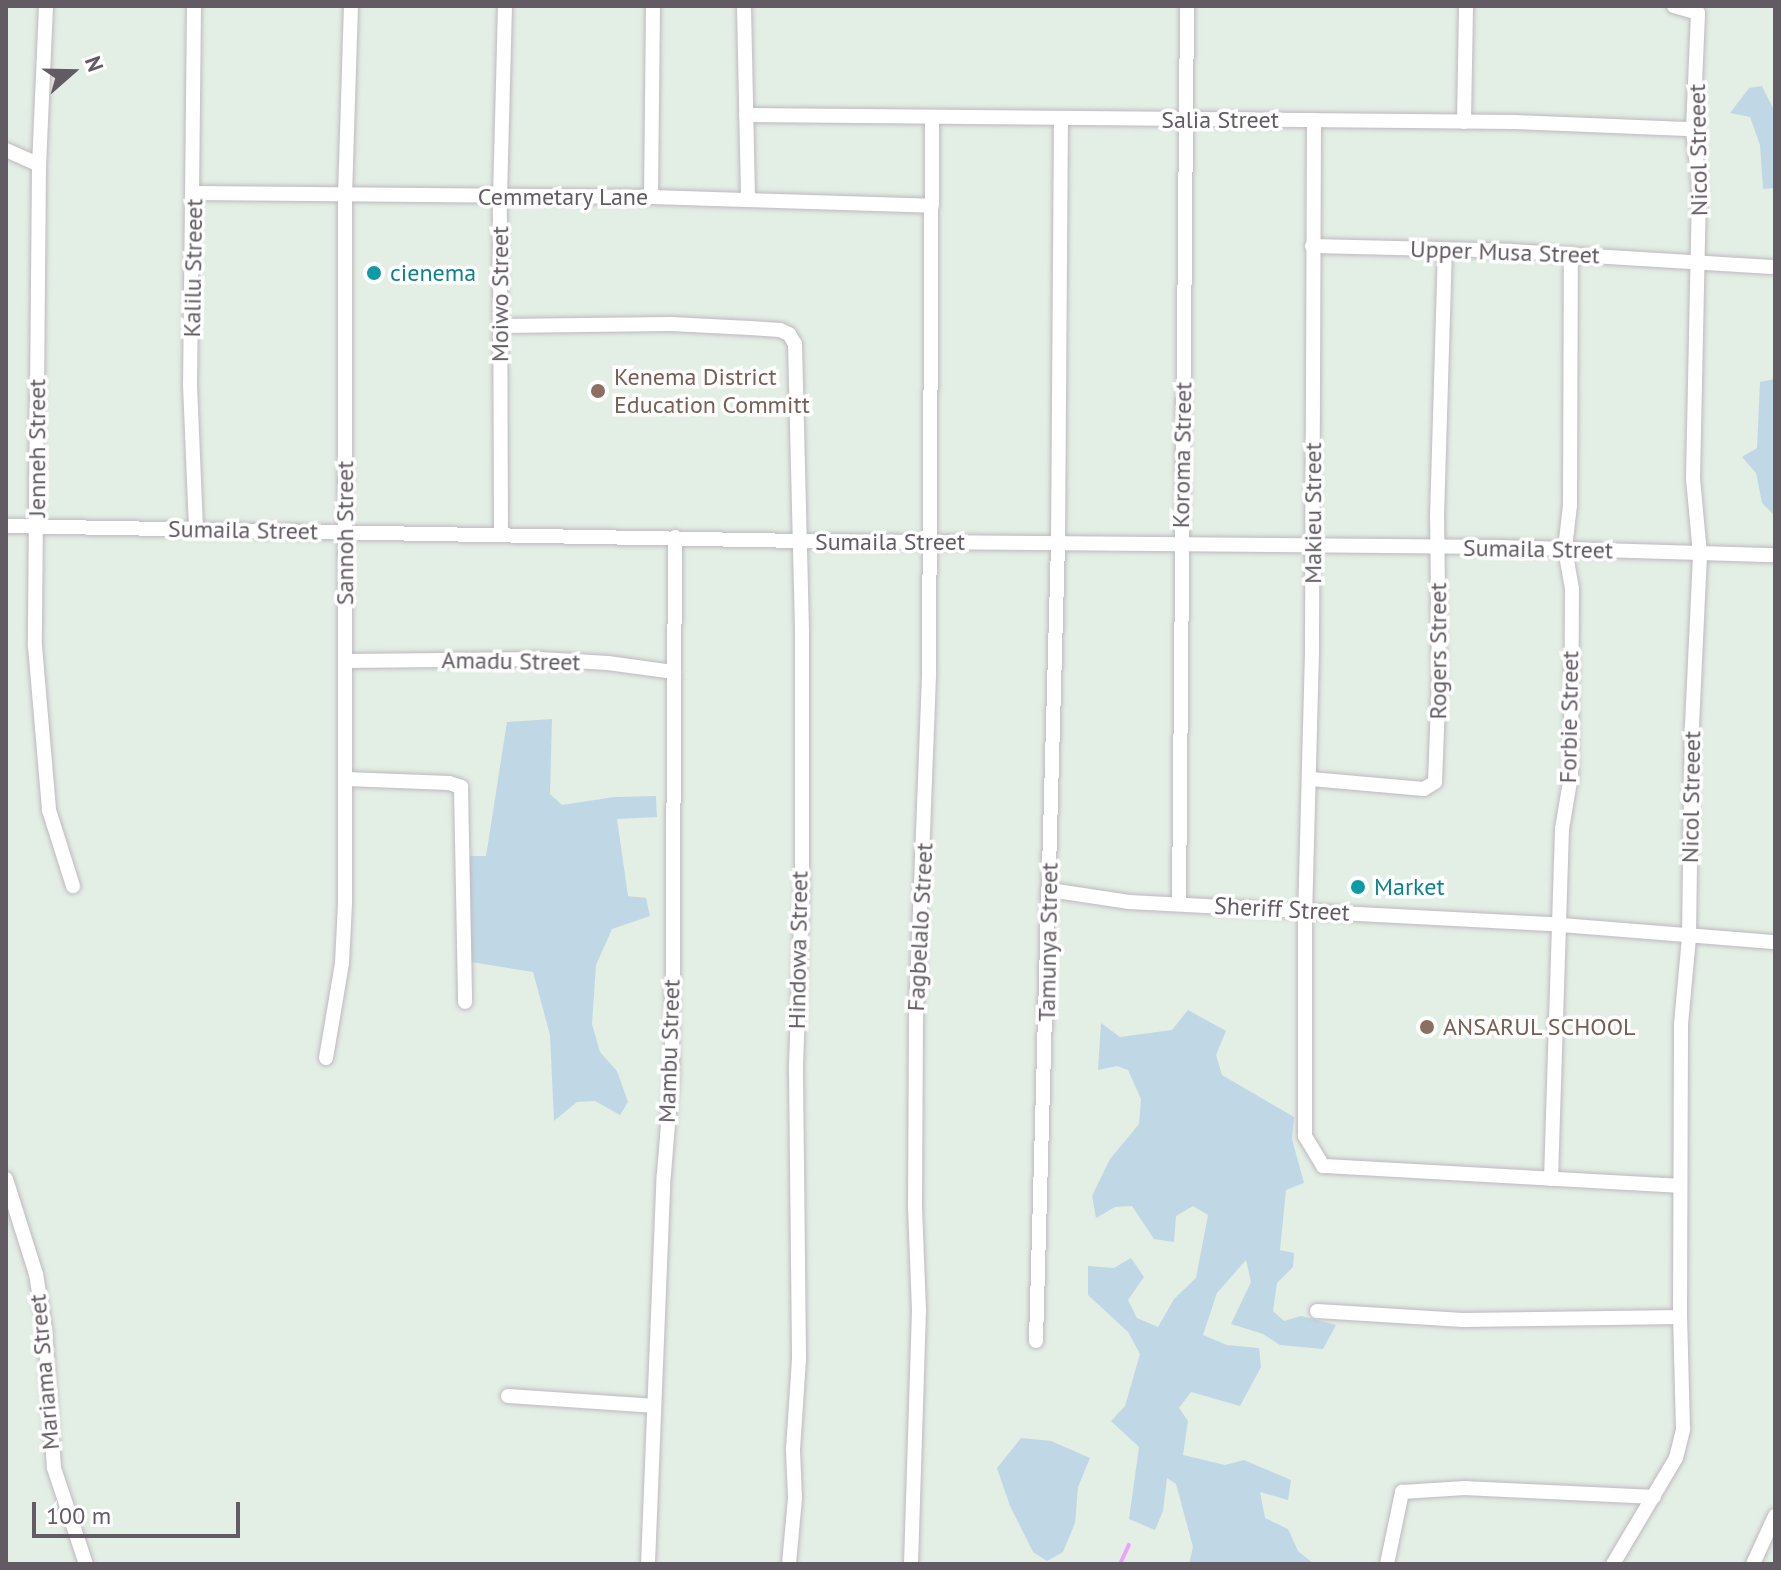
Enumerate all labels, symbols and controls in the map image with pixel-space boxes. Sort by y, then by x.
north arrow [32,32,112,112]
text: N [79,52,110,75]
street label: Nicol Streeet [1682,84,1714,216]
street label: Salia Street [1161,106,1279,134]
street label: Cemmetary Lane [477,183,649,211]
street label: Kalilu Streeet [177,198,209,338]
street label: Moiwo Street [486,226,514,362]
street label: Upper Musa Street [1410,234,1600,270]
place label: cienema [390,259,476,287]
marker: cienema [365,264,383,282]
place label: Kenema District Education Committ [614,363,810,419]
street label: Jenneh Street [23,379,51,517]
marker: Kenema District Education Committ [589,382,607,400]
street label: Koroma Street [1166,382,1198,528]
street label: Makieu Street [1299,442,1327,584]
street label: Sannoh Street [331,461,359,605]
street label: Sumaila Street [168,514,318,546]
street label: Sumaila Street [815,528,965,556]
street label: Sumaila Street [1463,533,1613,565]
street label: Rogers Street [1424,582,1452,720]
street label: Amadu Street [441,645,581,677]
street label: Forbie Street [1553,650,1585,784]
street label: Nicol Streeet [1675,731,1707,863]
street label: Fagbelalo Street [901,842,939,1012]
street label: Tamunya Street [1032,862,1064,1022]
street label: Hindowa Street [782,871,814,1029]
place label: Market [1374,873,1445,901]
marker: Market [1349,878,1367,896]
street label: Sheriff Street [1214,891,1350,927]
street label: Mambu Street [652,979,686,1123]
place label: ANSARUL SCHOOL [1443,1013,1637,1041]
marker: ANSARUL SCHOOL [1418,1018,1436,1036]
street label: Mariama Street [23,1293,65,1451]
scale bar [36,1486,244,1536]
text: 100 m [46,1500,111,1531]

